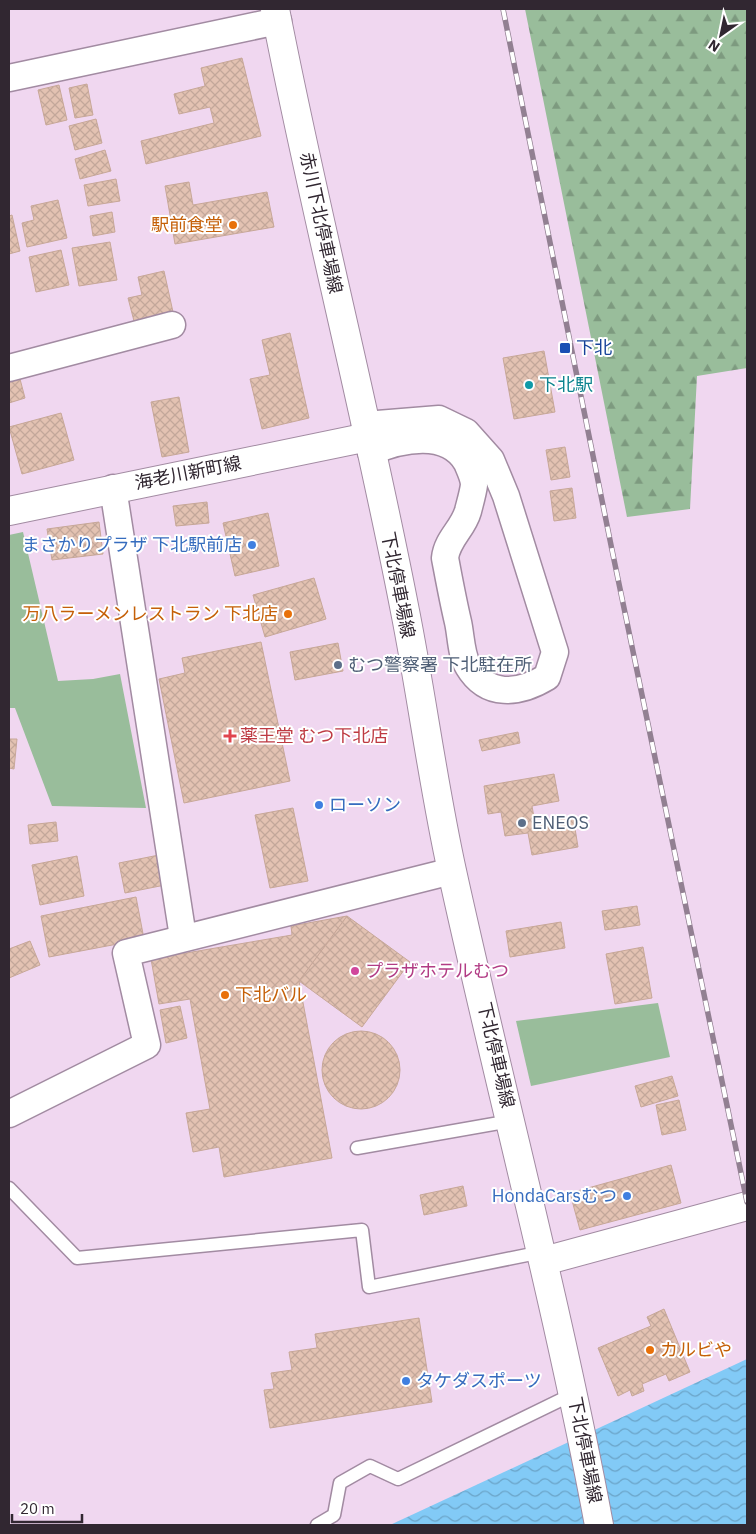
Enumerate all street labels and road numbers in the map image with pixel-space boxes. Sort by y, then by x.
street label: 赤川下北停車場線 [295,150,348,296]
street label: 海老川新町線 [133,451,243,494]
street label: 下北停車場線 [377,530,420,640]
street label: 下北停車場線 [473,1000,520,1110]
street label: 下北停車場線 [564,1395,607,1505]

